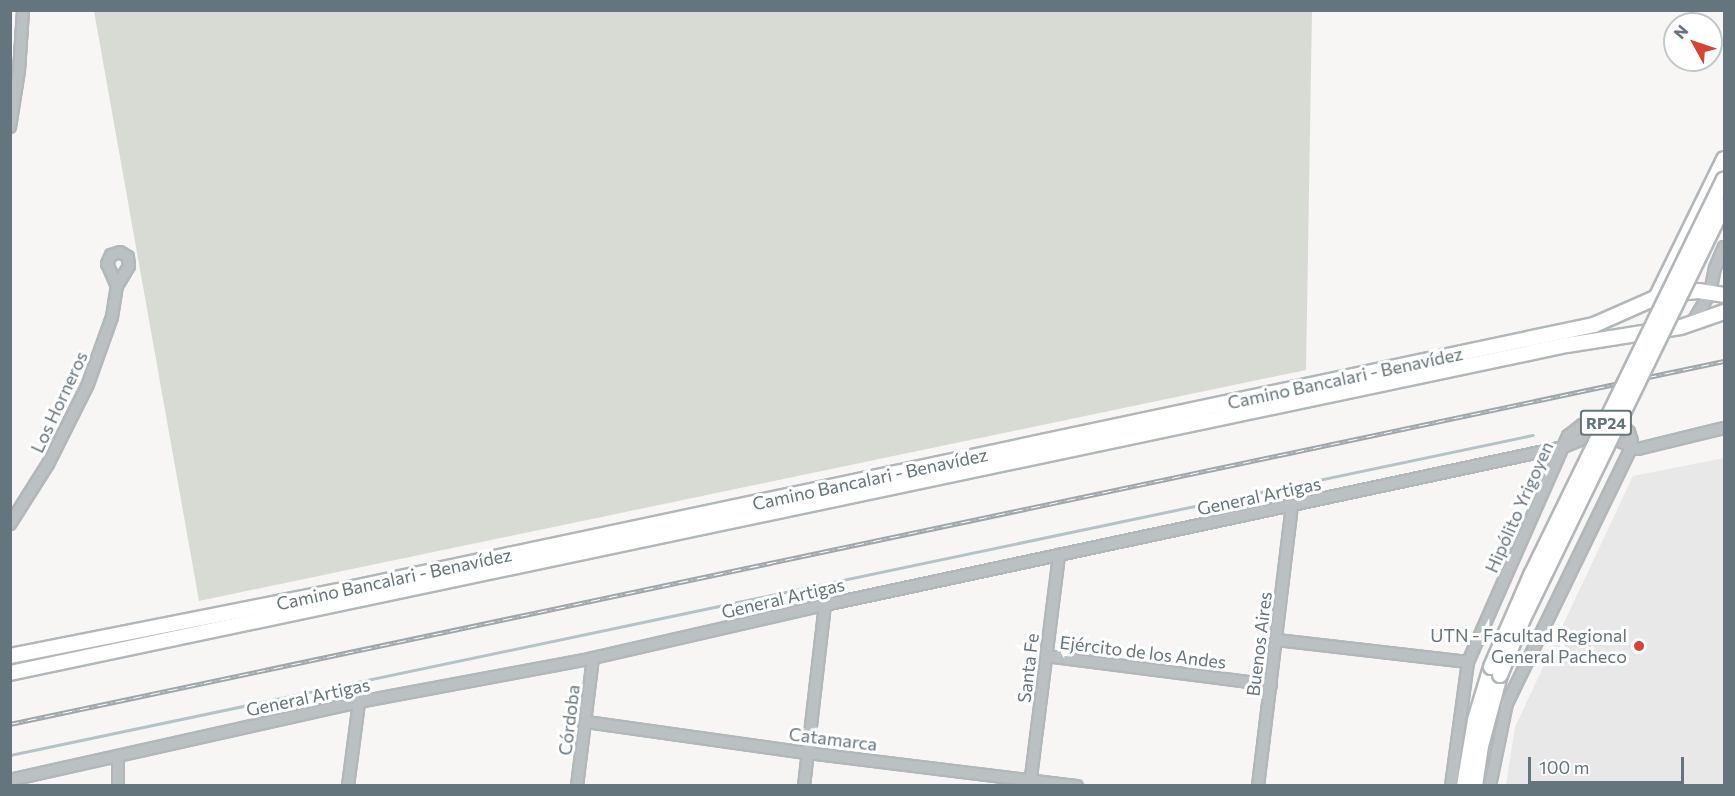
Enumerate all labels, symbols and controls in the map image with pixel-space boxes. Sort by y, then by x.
north arrow [1663,12,1723,72]
text: N [1669,21,1691,42]
street label: Camino Bancalari - Benavídez [1225,342,1465,414]
street label: Los Horneros [26,348,92,456]
road number: RP24 [1579,410,1633,436]
street label: Hipólito Yrigoyen [1480,438,1558,576]
street label: Camino Bancalari - Benavídez [750,443,990,515]
street label: General Artigas [1195,472,1323,520]
street label: Camino Bancalari - Benavídez [274,543,514,615]
street label: General Artigas [719,573,847,623]
street label: Buenos Aires [1242,590,1276,698]
place label: UTN - Facultad Regional General Pacheco [1430,625,1627,668]
street label: Ejército de los Andes [1059,631,1227,673]
street label: Santa Fe [1013,632,1043,704]
marker: UTN - Facultad Regional General Pacheco [1632,639,1646,653]
street label: General Artigas [244,673,372,721]
street label: Córdoba [554,683,584,757]
street label: Catamarca [788,723,878,755]
scale bar [1531,745,1687,783]
text: 100 m [1539,756,1589,778]

